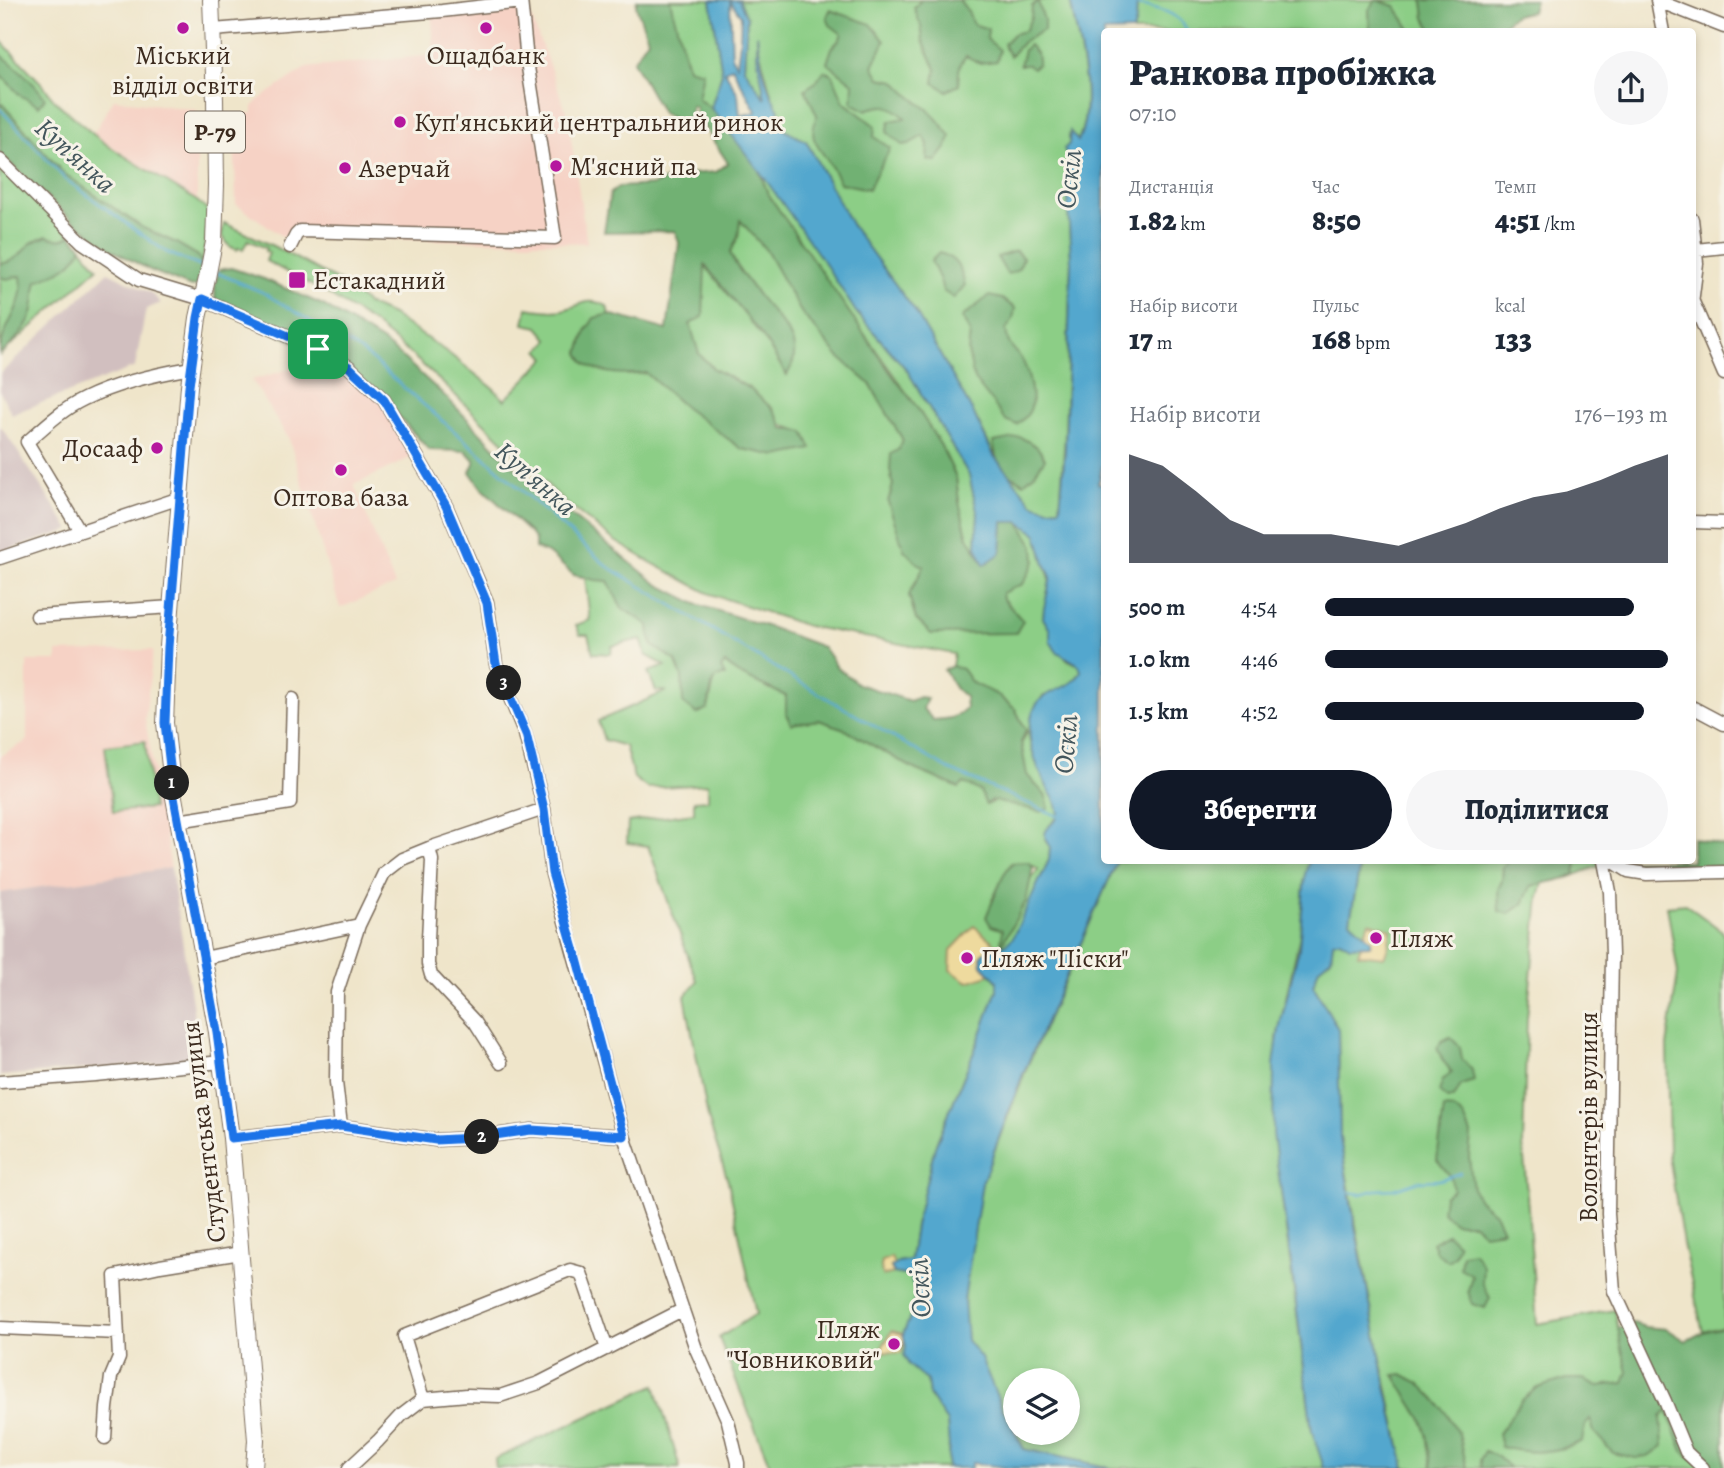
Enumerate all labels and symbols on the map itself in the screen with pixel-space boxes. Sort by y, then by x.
marker: Міський відділ освіти [175,20,191,36]
marker: Ощадбанк [478,20,494,36]
place label: Міський відділ освіти [112,38,254,103]
place label: Ощадбанк [427,38,545,73]
place label: Куп'янський центральний ринок [414,105,783,140]
water label: Куп'янка [27,109,124,202]
road number: Р-79 [185,112,245,152]
marker: Куп'янський центральний ринок [392,114,408,130]
water label: Оскіл [1047,147,1091,211]
place label: М'ясний па [570,149,697,184]
place label: Азерчай [358,151,451,186]
marker: М'ясний па [548,158,564,174]
marker: Азерчай [337,160,353,176]
place label: Естакадний [313,263,446,298]
marker: Естакадний [287,270,307,290]
pin [288,319,348,379]
place label: Досааф [62,431,143,466]
water label: Куп'янка [486,433,584,525]
marker: Досааф [149,440,165,456]
marker: Оптова база [333,462,349,478]
place label: Оптова база [273,480,409,515]
pin: 3 [486,666,522,700]
water label: Оскіл [1044,713,1088,775]
pin: 1 [154,766,190,800]
place label: Пляж [1390,921,1454,956]
marker: Пляж [1368,930,1384,946]
place label: Пляж "Піски" [981,941,1129,976]
marker: Пляж "Піски" [959,950,975,966]
street label: Волонтерів вулиця [1571,1012,1606,1222]
street label: Студентська вулиця [173,1019,234,1245]
pin: 2 [464,1120,500,1154]
water label: Оскіл [899,1257,941,1319]
place label: Пляж "Човниковий" [726,1312,880,1377]
marker: Пляж "Човниковий" [886,1336,902,1352]

